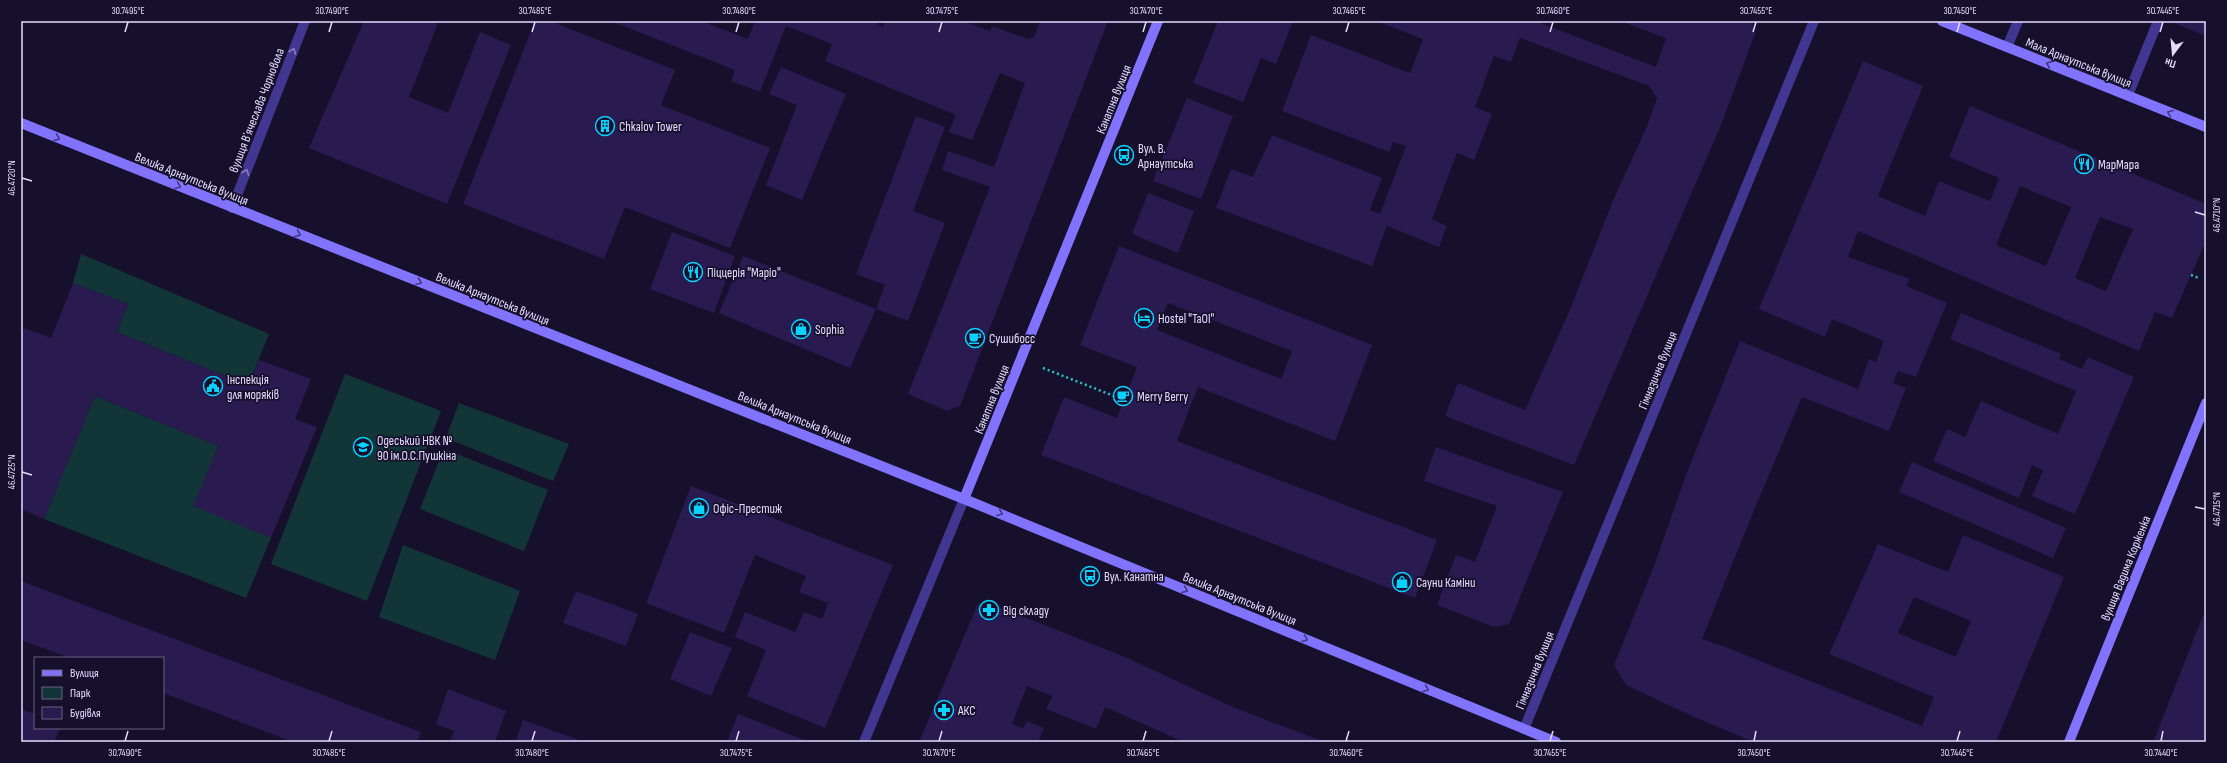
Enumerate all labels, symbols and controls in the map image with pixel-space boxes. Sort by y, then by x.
text: 30.7495°E [111,5,145,17]
text: 30.7490°E [315,5,349,17]
text: 30.7485°E [518,5,552,17]
text: 30.7480°E [722,5,756,17]
text: 30.7475°E [926,5,958,17]
text: 30.7470°E [1129,5,1163,17]
text: 30.7465°E [1332,5,1366,17]
text: 30.7460°E [1536,5,1570,17]
text: 30.7455°E [1740,5,1772,17]
text: 30.7450°E [1943,5,1977,17]
text: 30.7445°E [2147,5,2179,17]
street label: Мала Арнаутська вулиця [2023,34,2134,91]
north arrow [2153,34,2193,74]
street label: вулиця Вʼячеслава Чорновола [226,46,288,175]
one-way arrow [289,47,297,54]
text: Пн [2163,55,2177,71]
one-way arrow [2046,61,2054,69]
street label: Канатна вулиця [1093,63,1135,136]
one-way arrow [2166,109,2173,117]
building icon: Chkalov Tower [594,115,616,137]
place label: Chkalov Tower [619,119,682,135]
one-way arrow [54,133,61,141]
place label: Вул. В. Арнаутська [1137,141,1193,172]
bus stop icon: Вул. В. Арнаутська [1113,144,1135,166]
street label: Велика Арнаутська вулиця [133,149,251,209]
restaurant icon: МарМара [2073,153,2095,175]
place label: МарМара [2098,157,2139,173]
text: 46.4720°N [6,161,18,195]
one-way arrow [241,168,249,176]
one-way arrow [174,182,181,190]
text: 46.4710°N [2211,198,2223,232]
one-way arrow [295,230,302,238]
restaurant icon: Піццерія "Маріо" [682,261,704,283]
place label: Піццерія "Маріо" [707,265,781,281]
street label: Велика Арнаутська вулиця [434,269,552,329]
one-way arrow [416,278,423,286]
hotel icon: Hostel "TaOI" [1133,307,1155,329]
place label: Hostel "TaOI" [1158,311,1215,327]
shop icon: Sophia [790,318,812,340]
place label: Sophia [815,322,844,338]
cafe icon: Сушибосс [964,327,986,349]
street label: Гімназична вулиця [1635,329,1681,412]
place label: Сушибосс [989,331,1035,347]
street label: Канатна вулиця [971,363,1013,436]
place label: Інспекція для моряків [227,372,279,403]
public building icon: Інспекція для моряків [202,375,224,397]
cafe icon: Merry Berry [1112,385,1134,407]
street label: Велика Арнаутська вулиця [736,388,854,448]
place label: Merry Berry [1137,389,1188,405]
place label: Одеський НВК № 90 ім.О.С.Пушкіна [377,433,456,464]
school or university icon: Одеський НВК № 90 ім.О.С.Пушкіна [352,436,374,458]
text: 46.4725°N [6,455,18,489]
text: 46.4715°N [2211,492,2223,526]
shop icon: Офіс-Престиж [688,497,710,519]
place label: Офіс-Престиж [713,501,782,517]
one-way arrow [997,509,1004,517]
street label: вулиця Вадима Корженка [2098,513,2154,623]
bus stop icon: Вул. Канатна [1079,565,1101,587]
place label: Вул. Канатна [1104,569,1164,585]
street label: Велика Арнаутська вулиця [1181,569,1299,629]
shop icon: Сауни Каміни [1391,571,1413,593]
place label: Сауни Каміни [1416,575,1476,591]
one-way arrow [1182,585,1189,593]
pharmacy icon: Від складу [978,599,1000,621]
place label: Від складу [1003,603,1049,619]
street label: Гімназична вулиця [1512,629,1558,712]
one-way arrow [1301,634,1309,642]
legend [34,657,164,729]
text: Вулиця [70,666,99,681]
one-way arrow [1422,684,1429,692]
text: Парк [70,686,91,701]
pharmacy icon: АКС [933,699,955,721]
place label: АКС [957,703,976,719]
text: Будівля [70,706,101,721]
text: 30.7490°E [108,747,142,759]
text: 30.7485°E [312,747,346,759]
text: 30.7480°E [515,747,549,759]
text: 30.7475°E [720,747,752,759]
text: 30.7470°E [922,747,956,759]
text: 30.7465°E [1126,747,1160,759]
text: 30.7460°E [1329,747,1363,759]
text: 30.7455°E [1534,747,1566,759]
text: 30.7450°E [1737,747,1771,759]
text: 30.7445°E [1941,747,1973,759]
text: 30.7440°E [2144,747,2178,759]

